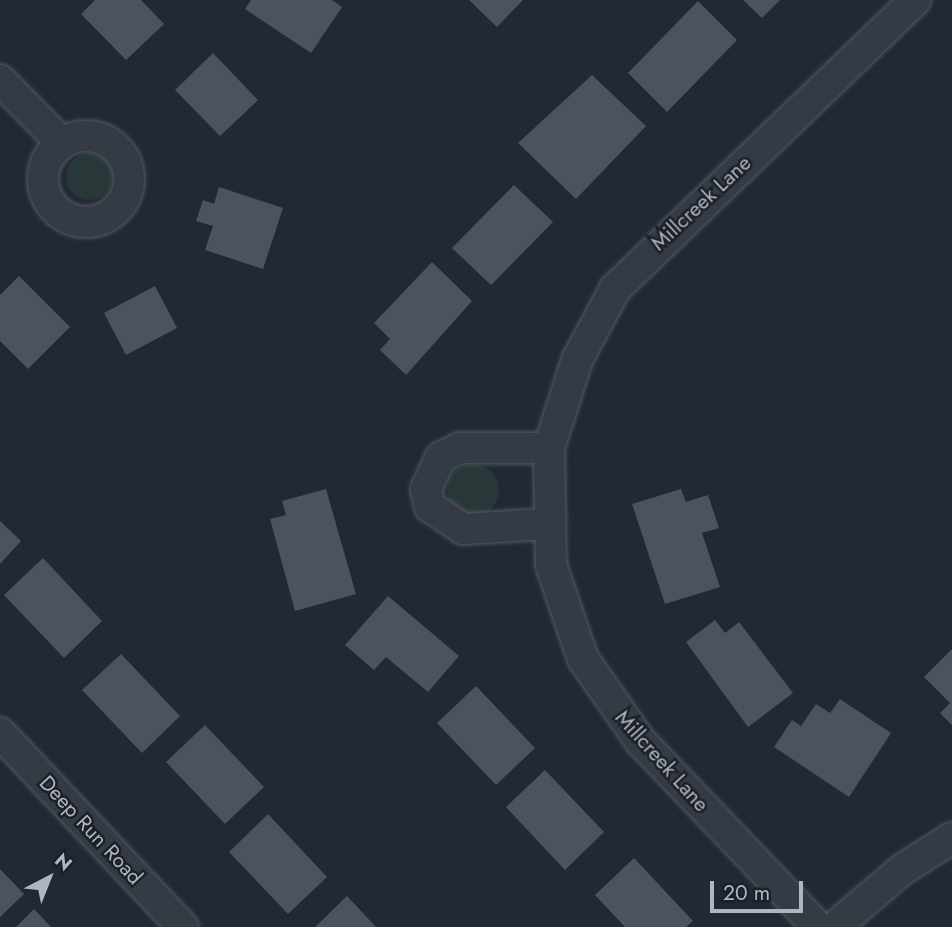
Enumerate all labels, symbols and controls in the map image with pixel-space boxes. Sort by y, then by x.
street label: Millcreek Lane [646,150,756,256]
street label: Millcreek Lane [610,705,714,817]
street label: Deep Run Road [34,770,148,890]
north arrow [14,843,84,913]
text: N [49,847,78,877]
scale bar [714,867,807,911]
text: 20 m [723,878,770,908]

